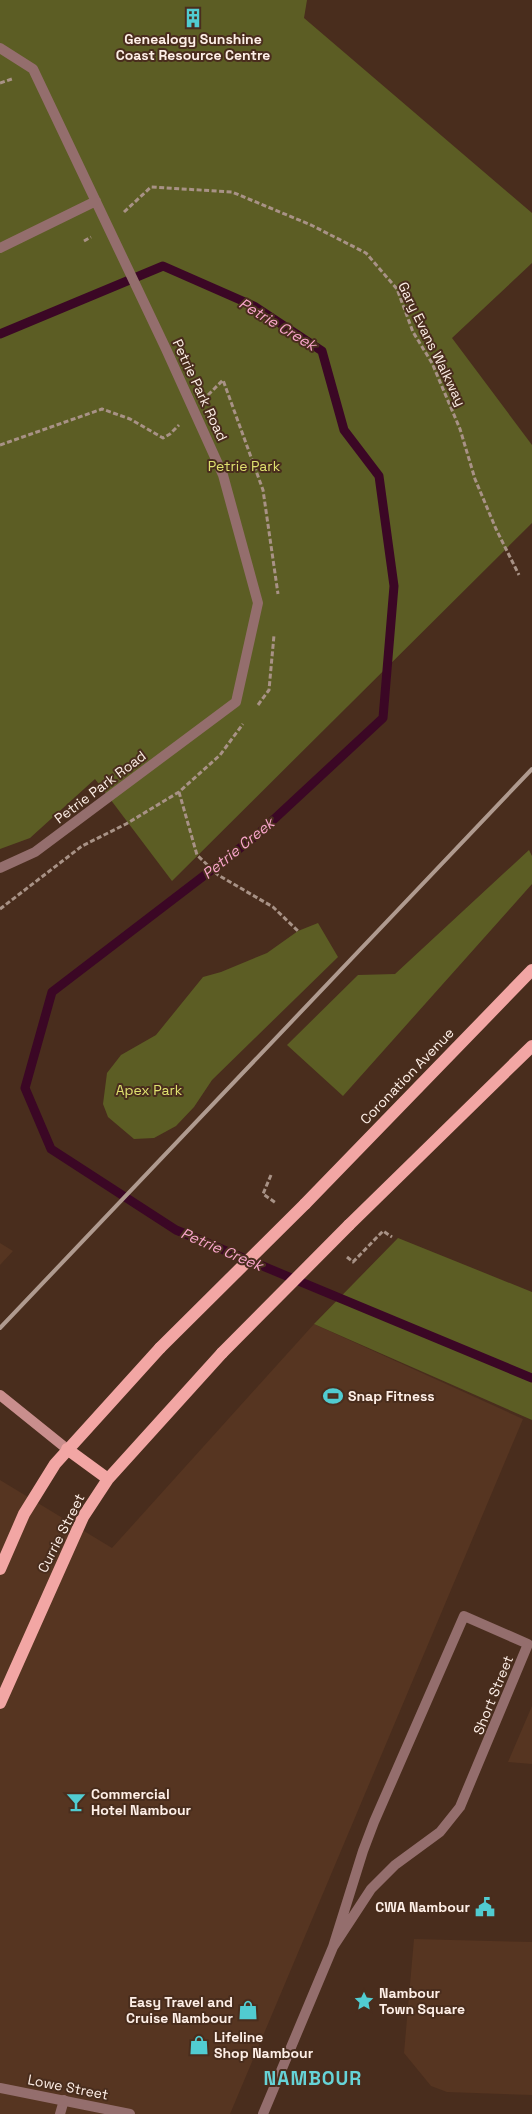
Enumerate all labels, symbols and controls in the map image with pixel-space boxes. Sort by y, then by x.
building icon: Genealogy Sunshine Coast Resource Centre [182,7,204,29]
place label: Genealogy Sunshine Coast Resource Centre [116,30,270,64]
street label: Gary Evans Walkway [394,279,470,409]
water label: Petrie Creek [236,293,322,356]
street label: Petrie Park Road [169,336,231,444]
park label: Petrie Park [208,457,281,475]
street label: Petrie Park Road [51,747,149,827]
water label: Petrie Creek [198,812,279,883]
street label: Coronation Avenue [356,1024,458,1128]
park label: Apex Park [116,1081,183,1099]
water label: Petrie Creek [178,1223,268,1276]
sports icon: Snap Fitness [322,1385,344,1407]
place label: Snap Fitness [348,1387,435,1405]
street label: Currie Street [33,1491,89,1575]
street label: Short Street [469,1653,517,1737]
place label: Commercial Hotel Nambour [91,1785,192,1819]
bar icon: Commercial Hotel Nambour [65,1791,87,1813]
public building icon: CWA Nambour [474,1896,496,1918]
place label: CWA Nambour [375,1898,470,1916]
place label: Nambour Town Square [379,1984,465,2018]
place icon: Nambour Town Square [353,1990,375,2012]
place label: Easy Travel and Cruise Nambour [126,1993,233,2027]
shop icon: Easy Travel and Cruise Nambour [237,1999,259,2021]
place label: Lifeline Shop Nambour [214,2028,314,2062]
shop icon: Lifeline Shop Nambour [188,2034,210,2056]
district label: NAMBOUR [264,2066,362,2091]
street label: Lowe Street [26,2070,110,2104]

